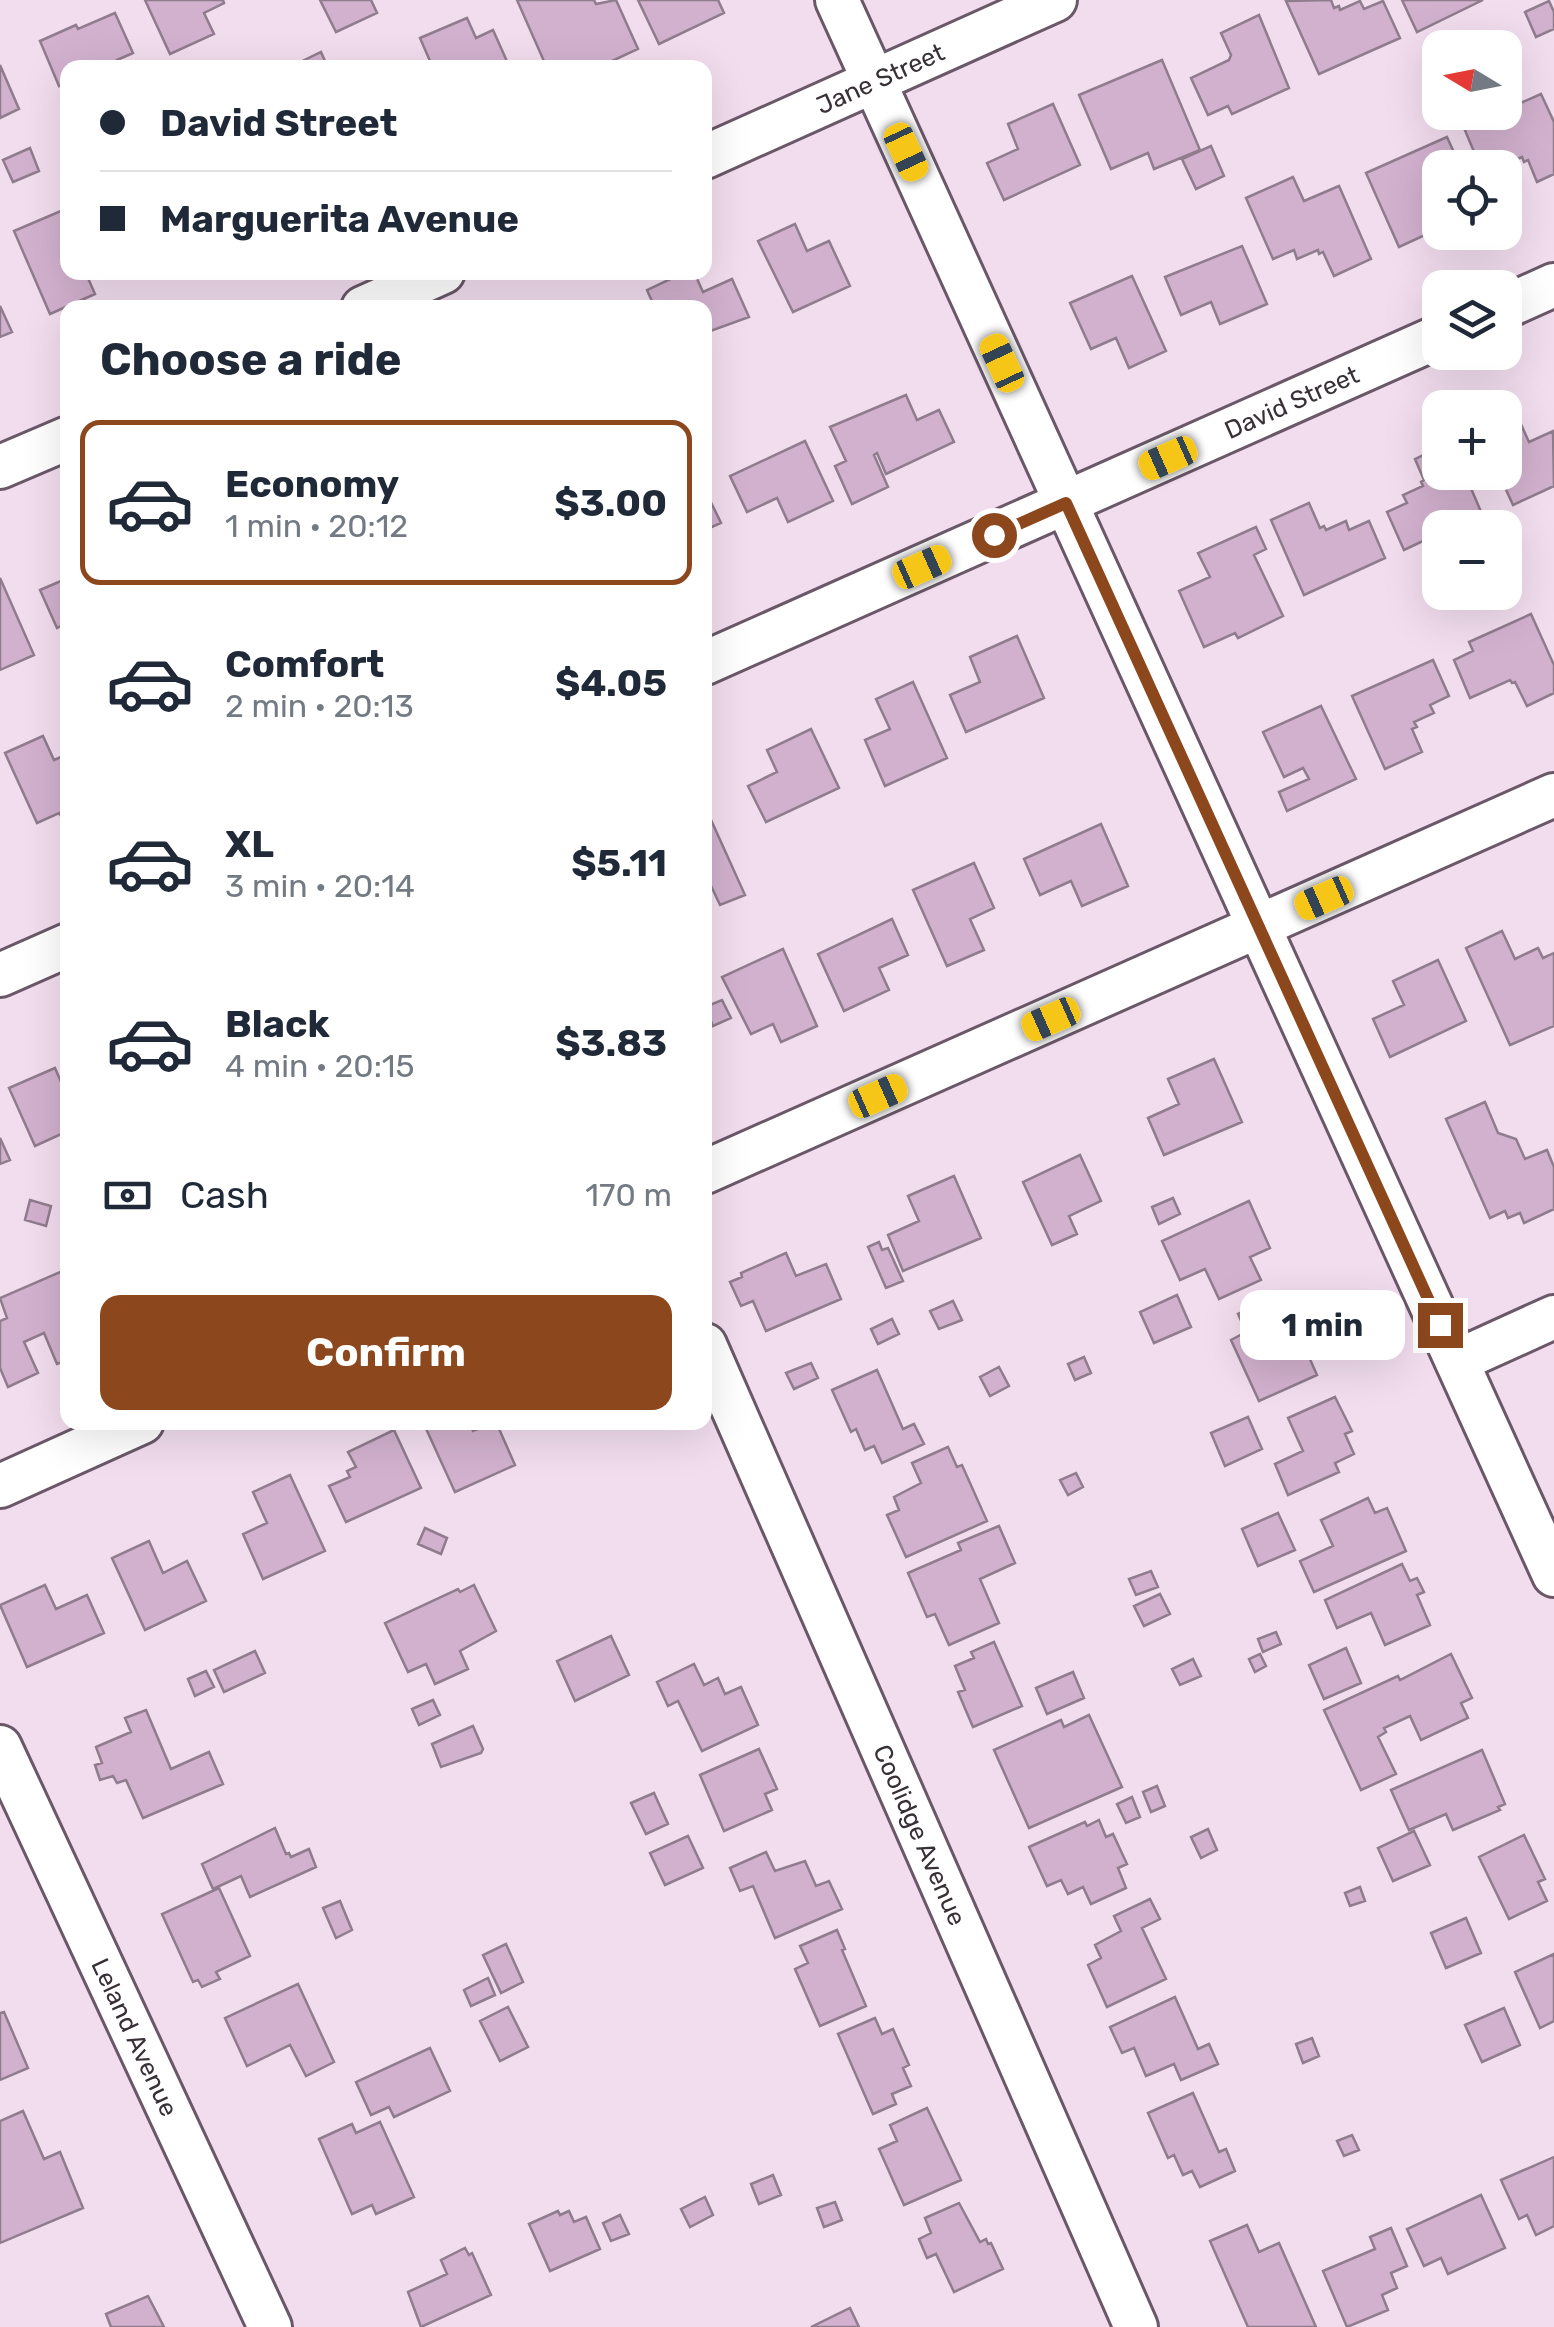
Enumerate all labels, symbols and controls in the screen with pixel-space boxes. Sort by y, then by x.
north arrow [1422,30,1522,130]
map controls [1422,30,1522,610]
street label: Jane Street [812,37,949,120]
text: David Street [160,100,397,146]
car [880,118,932,186]
button: locate [1422,150,1522,250]
text: Marguerita Avenue [160,196,519,242]
button: layers [1422,270,1522,370]
car [976,329,1028,397]
text: Choose a ride [100,333,402,386]
street label: David Street [1220,360,1364,445]
button: + [1422,390,1522,490]
car [1134,432,1202,484]
icon: car [105,458,195,548]
text: Economy [225,461,399,507]
text: $3.00 [554,480,667,526]
text: 1 min · 20:12 [225,507,408,545]
button: − [1422,510,1522,610]
route start [972,513,1017,558]
car [888,541,956,593]
icon: car [105,638,195,728]
text: Comfort [225,641,384,687]
text: $4.05 [555,660,667,706]
text: 2 min · 20:13 [225,687,414,725]
icon: car [105,818,195,908]
text: XL [225,821,274,867]
text: $5.11 [571,840,667,886]
text: 3 min · 20:14 [225,867,415,905]
car [1290,872,1358,924]
car [1017,993,1085,1045]
icon: car [105,998,195,1088]
text: Black [225,1001,330,1047]
text: $3.83 [555,1020,667,1066]
text: 4 min · 20:15 [225,1047,415,1085]
car [844,1070,912,1122]
icon: cash [100,1168,155,1223]
text: Cash [180,1172,269,1218]
text: 170 m [585,1176,672,1214]
callout: 1 min [1240,1290,1405,1360]
button: Confirm [100,1295,672,1410]
route end [1418,1303,1463,1348]
text: 1 min [1282,1306,1363,1344]
street label: Coolidge Avenue [867,1740,972,1930]
street label: Leland Avenue [85,1954,184,2121]

